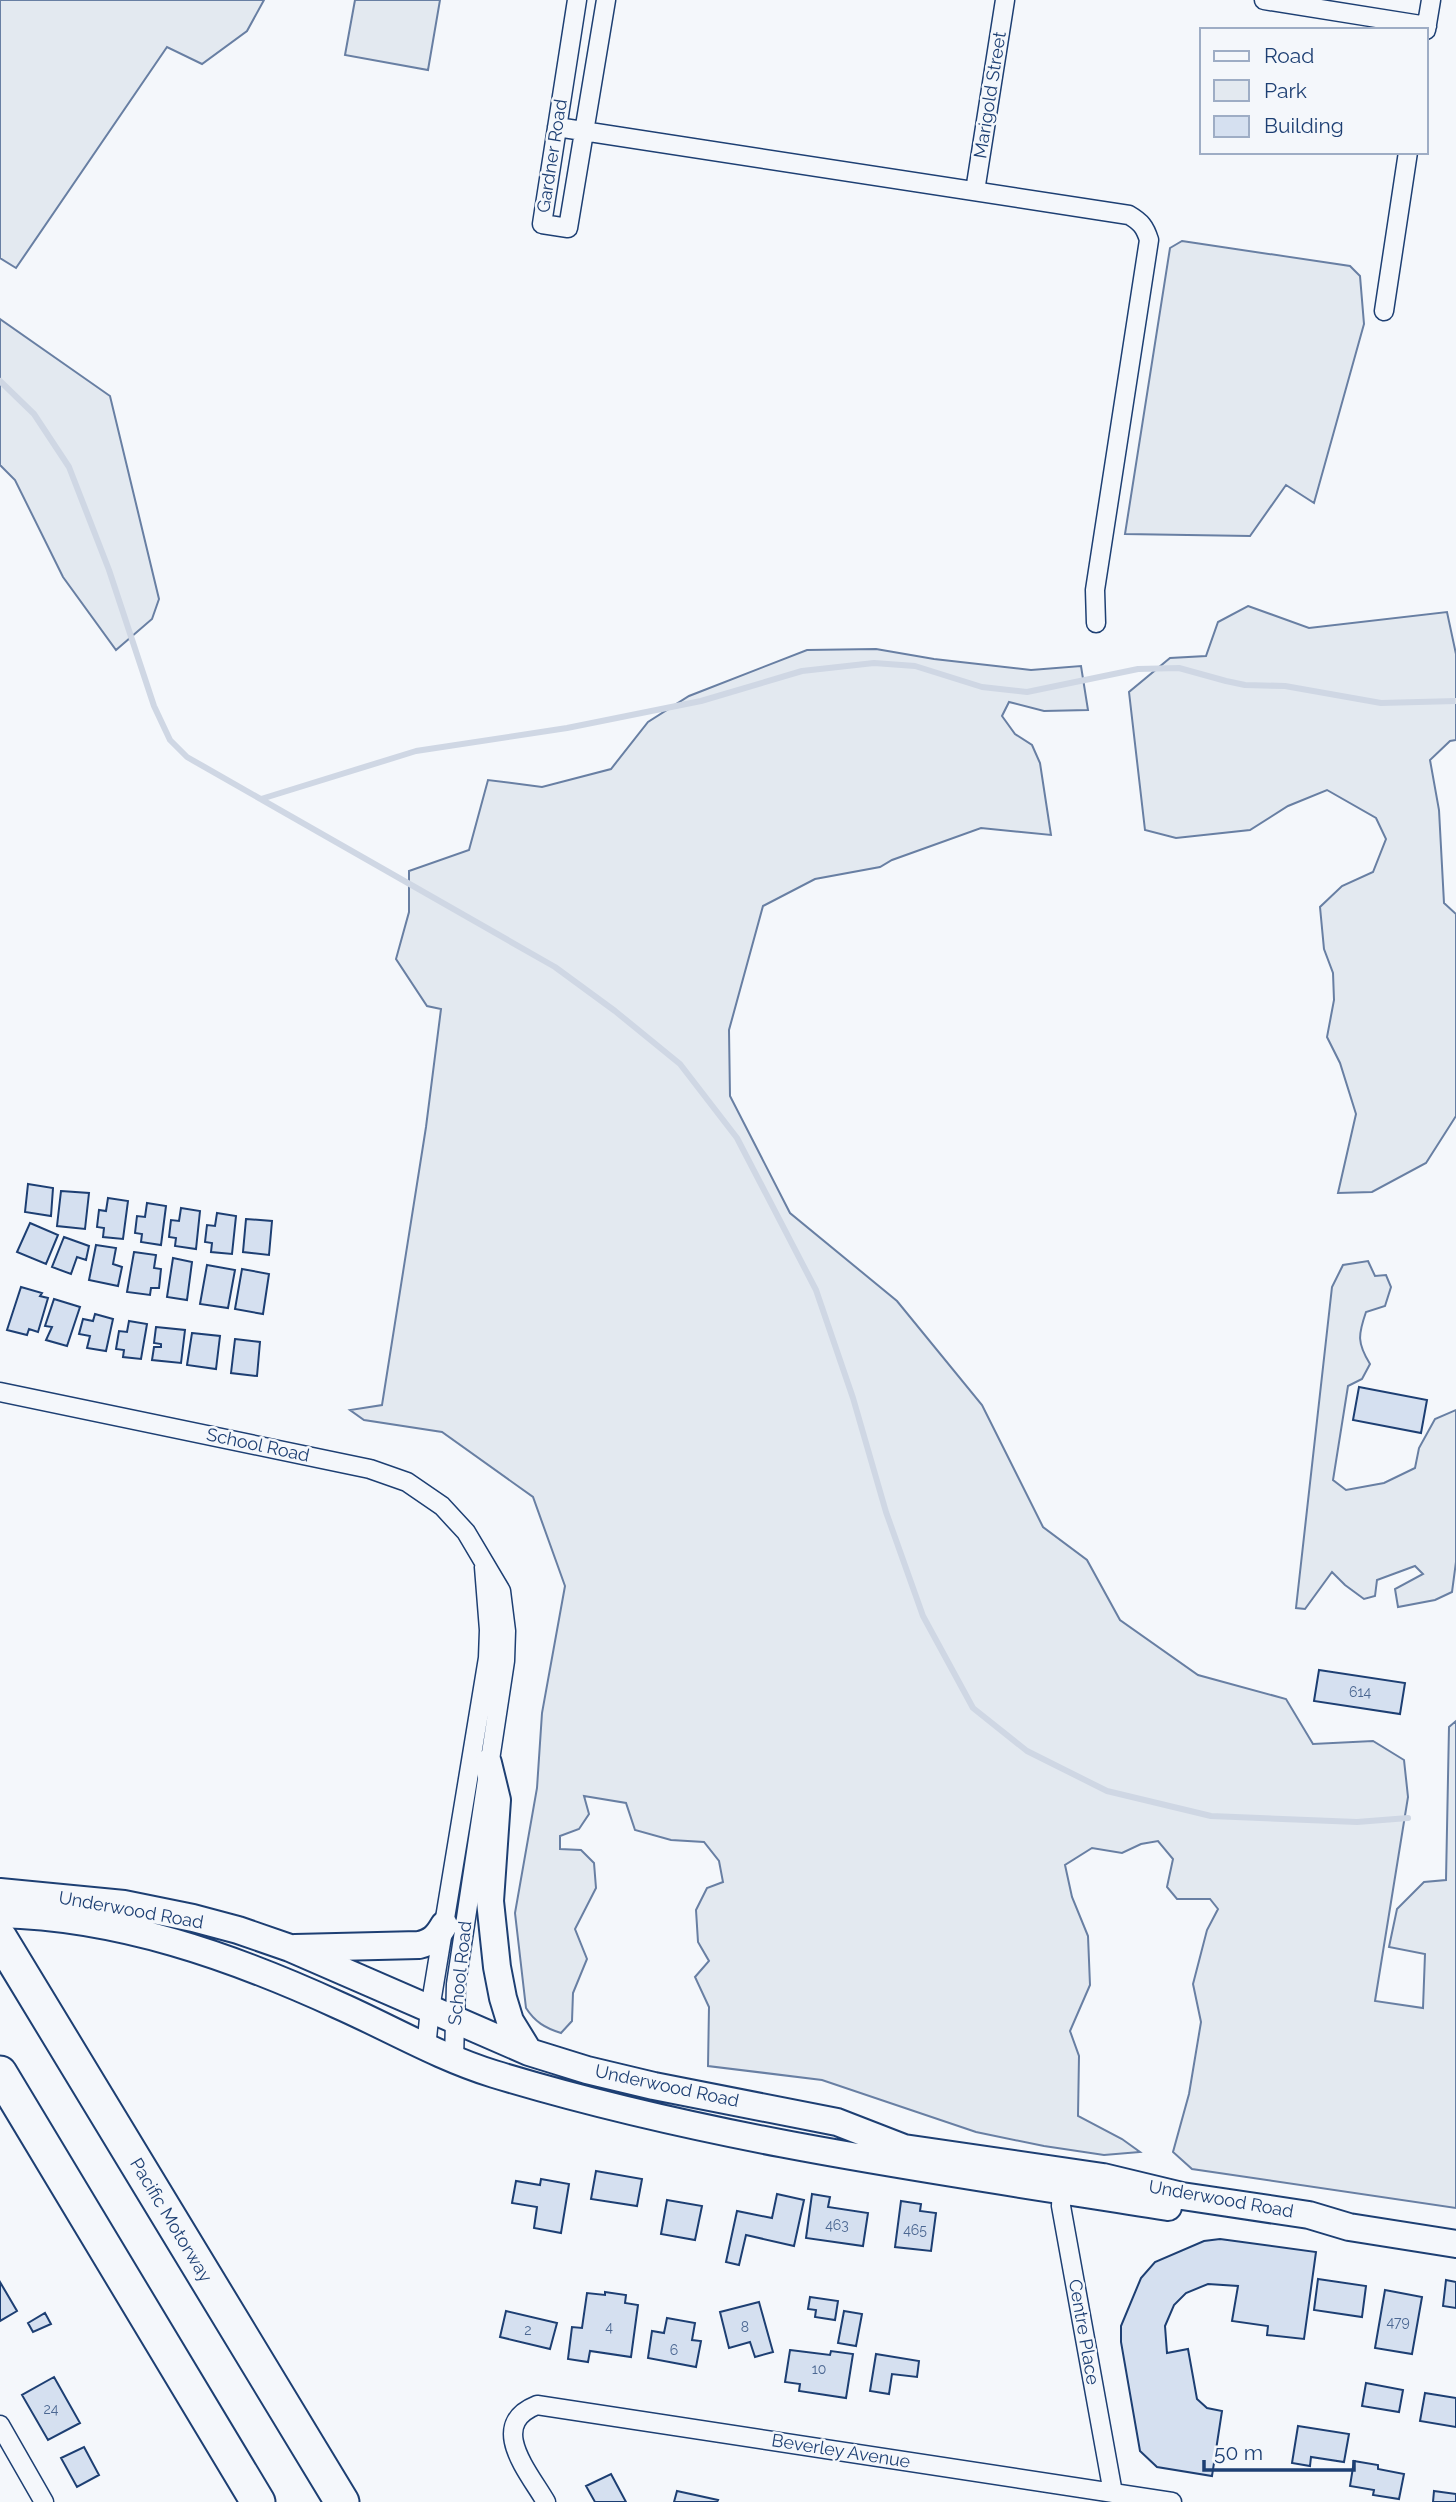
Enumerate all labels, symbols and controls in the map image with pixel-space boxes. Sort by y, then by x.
legend [1200,28,1428,154]
street label: Marigold Street [969,30,1010,160]
text: Road [1264,43,1314,68]
text: Park [1264,78,1307,103]
street label: Gardner Road [532,98,571,214]
text: Building [1264,113,1344,138]
street label: School Road [205,1423,312,1466]
house number: 614 [1349,1684,1371,1700]
street label: Underwood Road [57,1886,205,1933]
street label: School Road [444,1920,475,2026]
street label: Underwood Road [593,2060,741,2111]
street label: Pacific Motorway [126,2154,217,2286]
street label: Underwood Road [1147,2175,1295,2222]
house number: 463 [825,2217,849,2233]
house number: 465 [903,2222,927,2238]
street label: Centre Place [1065,2278,1104,2387]
house number: 479 [1386,2314,1410,2330]
house number: 4 [605,2319,613,2335]
house number: 8 [741,2319,749,2335]
house number: 2 [524,2322,532,2338]
house number: 6 [670,2342,678,2358]
house number: 10 [812,2361,826,2377]
house number: 24 [44,2401,59,2417]
scale bar [1204,2428,1354,2472]
street label: Beverley Avenue [770,2429,912,2472]
text: 50 m [1214,2440,1263,2465]

